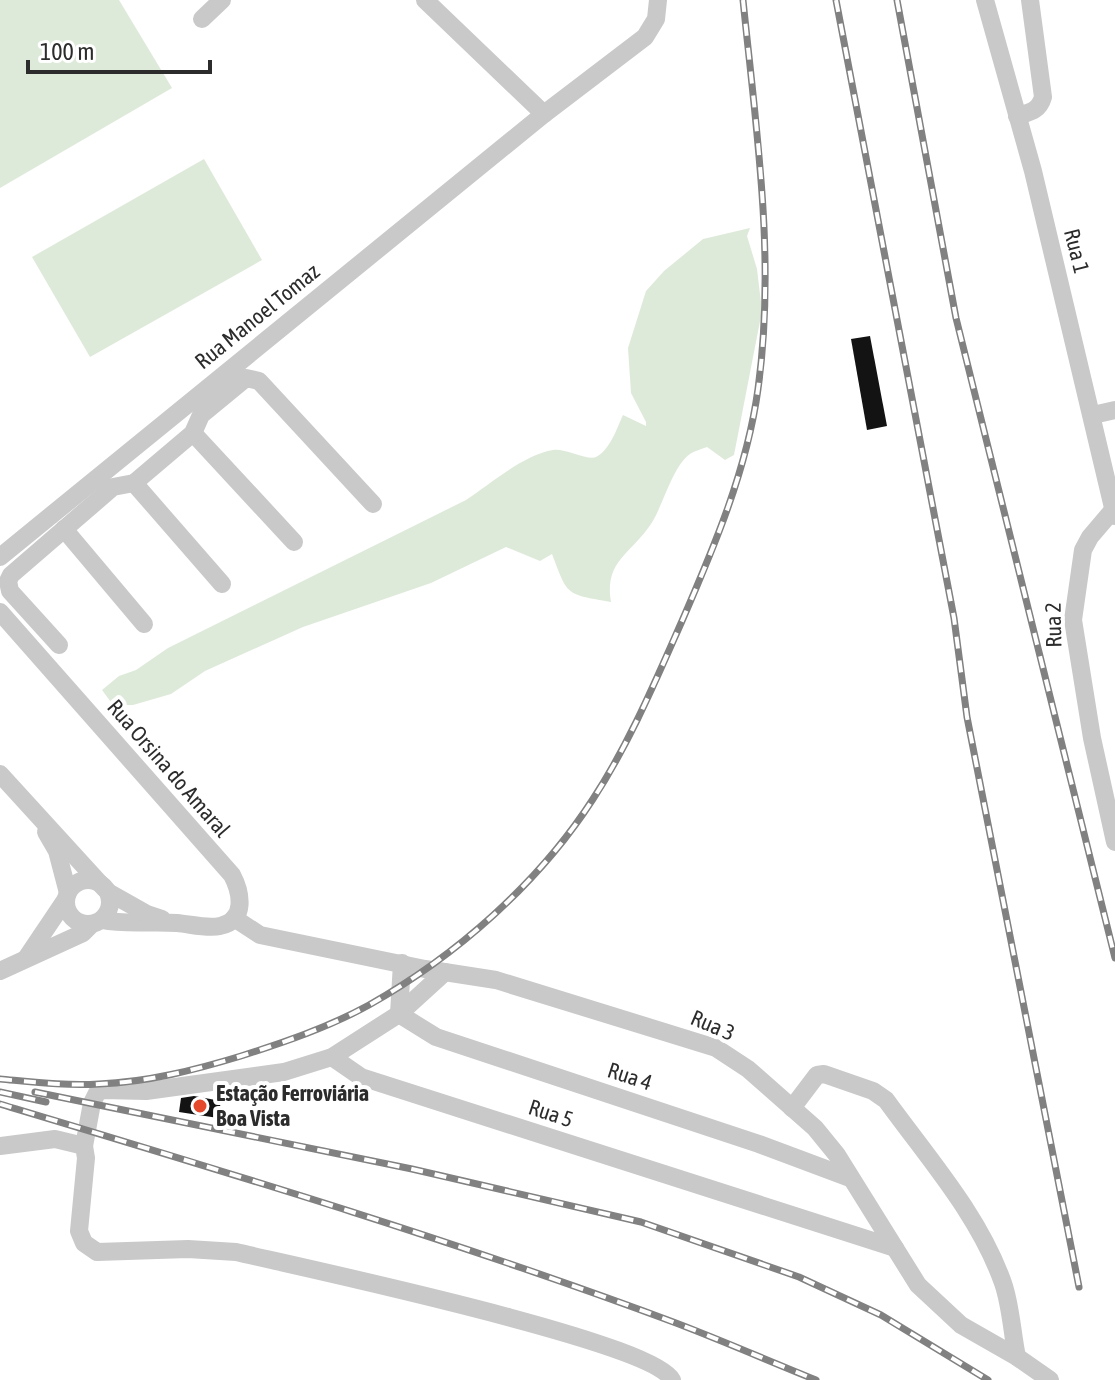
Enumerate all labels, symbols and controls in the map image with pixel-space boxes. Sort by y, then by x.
scale bar [28,24,210,74]
text: 100 m [40,38,94,65]
street label: Rua 1 [1059,226,1095,276]
street label: Rua Manoel Tomaz [190,258,324,374]
street label: Rua 2 [1040,602,1066,648]
street label: Rua Orsina do Amaral [102,694,236,842]
street label: Rua 3 [687,1004,739,1046]
street label: Rua 4 [604,1057,656,1095]
place label: Estação Ferroviária Boa Vista [216,1080,369,1131]
street label: Rua 5 [525,1094,577,1132]
marker: Estação Ferroviária Boa Vista [191,1097,209,1115]

